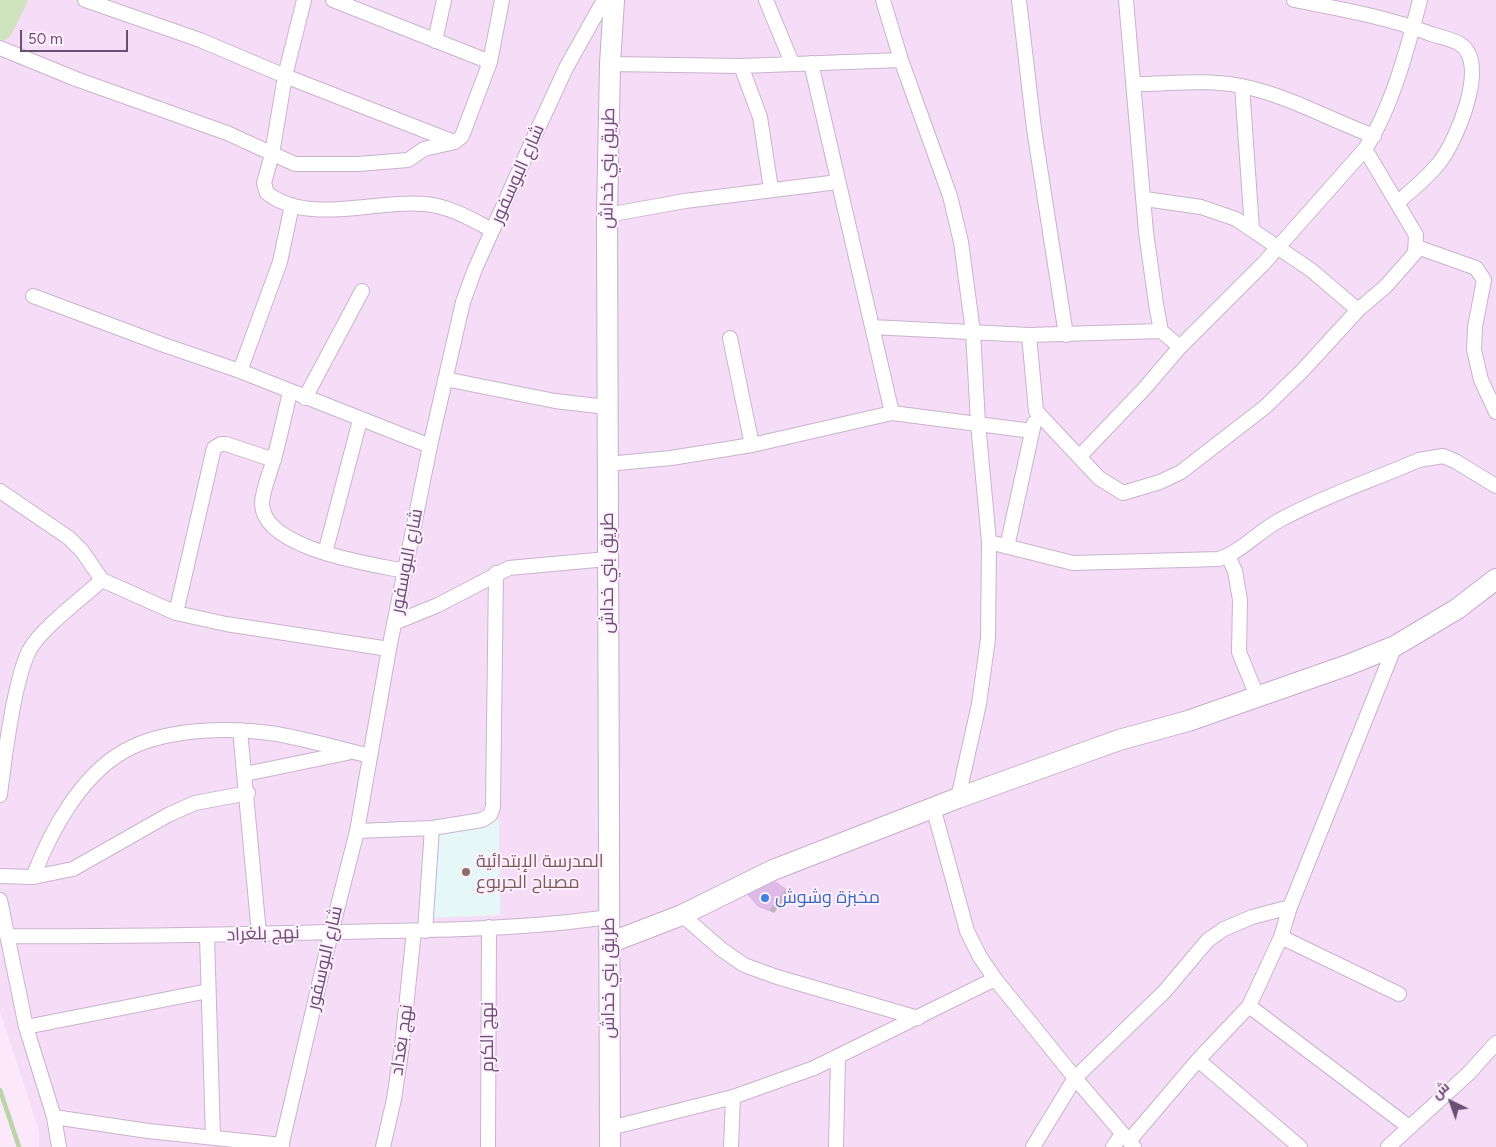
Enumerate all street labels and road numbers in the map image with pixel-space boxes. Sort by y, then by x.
street label: طريق بني خداش [596,107,620,229]
street label: شارع البوسفور [487,121,549,227]
street label: شارع البوسفور [386,507,428,615]
street label: طريق بني خداش [597,512,619,634]
street label: شارع البوسفور [303,904,347,1012]
street label: طريق بني خداش [598,917,620,1039]
street label: نهج بلغراد [226,922,300,946]
street label: نهج الكرم [477,1002,499,1072]
street label: نهج بغداد [386,1003,418,1077]

